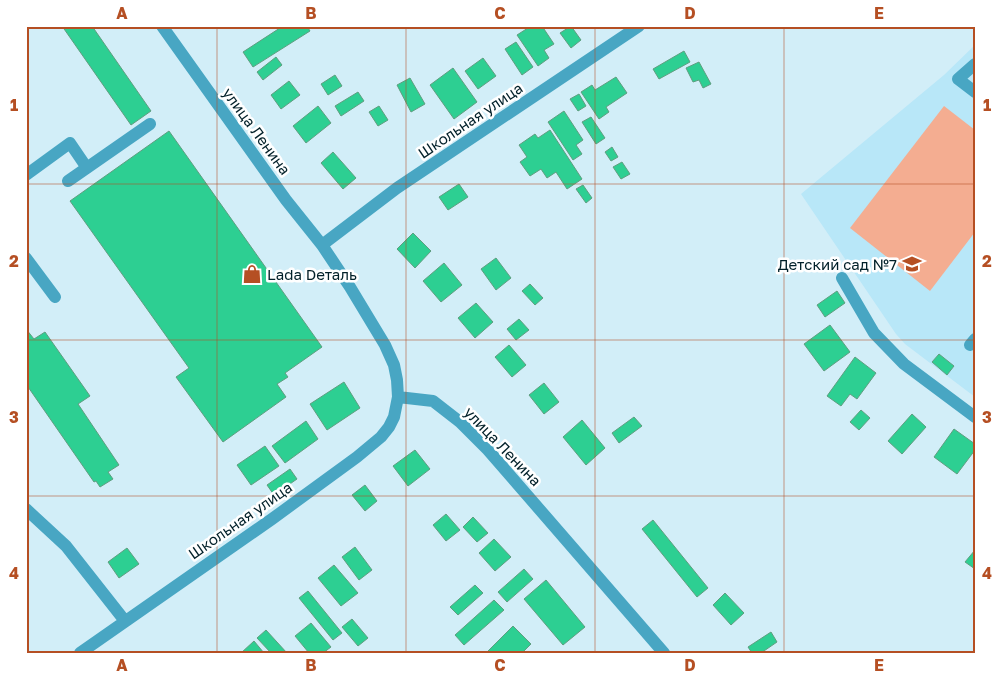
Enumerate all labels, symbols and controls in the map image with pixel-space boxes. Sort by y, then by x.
text: A [116,3,128,23]
text: B [305,3,317,23]
text: C [494,3,506,23]
text: D [684,3,696,23]
text: E [874,3,884,23]
street label: Школьная улица [414,78,526,162]
street label: улица Ленина [219,84,295,178]
text: 1 [10,95,18,115]
text: 1 [983,95,991,115]
text: 2 [9,251,19,271]
text: 2 [982,251,992,271]
school or university icon: Детский сад №7 [901,253,923,275]
place label: Детский сад №7 [778,255,897,273]
shop icon: Lada Dеталь [241,263,263,285]
place label: Lada Dеталь [267,265,357,283]
street label: улица Ленина [461,403,545,489]
text: 3 [9,407,19,427]
text: 3 [982,407,992,427]
street label: Школьная улица [185,478,295,562]
text: 4 [9,563,19,583]
text: 4 [982,563,992,583]
text: A [116,655,128,675]
text: B [305,655,317,675]
text: C [494,655,506,675]
text: D [684,655,696,675]
text: E [874,655,884,675]

